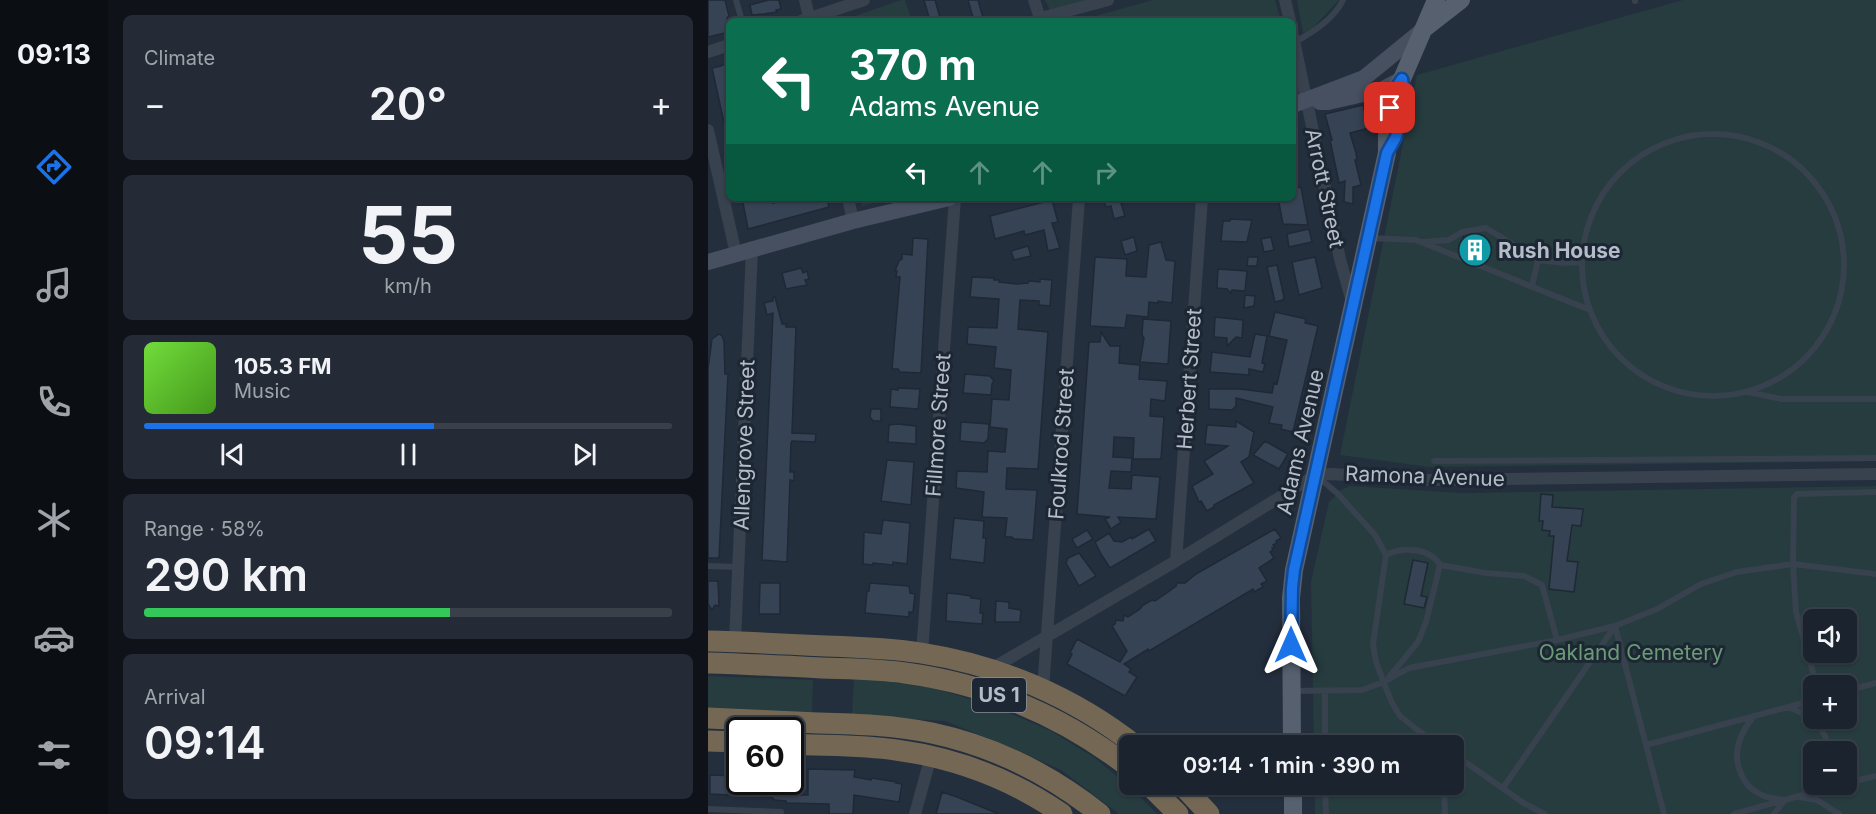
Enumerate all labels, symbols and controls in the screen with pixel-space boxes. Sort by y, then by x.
text: 09:13 [17,38,91,71]
text: 370 m [849,39,976,90]
icon: left [750,42,828,120]
text: Climate [144,46,215,70]
text: 20° [369,76,447,131]
pin [1364,82,1415,133]
text: − [144,84,166,124]
text: + [650,84,672,124]
text: Adams Avenue [849,90,1040,123]
icon: arrive [1373,91,1406,124]
street label: Arrott Street [1300,126,1350,250]
icon: directions [33,146,75,188]
icon: left [900,156,933,189]
icon: ahead [963,156,996,189]
icon: ahead [1026,156,1059,189]
icon: right [1089,156,1122,189]
text: 55 [358,187,458,282]
building icon: Rush House [1457,232,1493,268]
place label: Rush House [1498,238,1621,263]
icon: music [33,264,75,306]
text: km/h [384,274,432,298]
street label: Herbert Street [1172,307,1206,450]
street label: Fillmore Street [921,352,955,498]
text: 105.3 FM [234,353,332,379]
street label: Allengrove Street [729,359,759,531]
street label: Adams Avenue [1271,367,1329,517]
street label: Foulkrod Street [1043,368,1079,520]
text: Music [234,379,291,403]
icon: phone [33,381,75,423]
icon: previous [216,438,249,471]
icon: pause [392,438,425,471]
icon: next [568,438,601,471]
street label: Ramona Avenue [1345,461,1505,491]
icon: climate [33,499,75,541]
text: Range · 58% [144,517,265,541]
text: 290 km [144,547,308,602]
map controls [1803,609,1857,795]
button: sound [1803,609,1857,663]
position arrow [1259,613,1323,677]
icon: car [33,617,75,659]
park label: Oakland Cemetery [1539,640,1723,665]
button: + [1803,675,1857,729]
road number: US 1 [972,678,1026,712]
text: Arrival [144,685,206,709]
text: 09:14 [144,715,266,770]
speed limit sign: 60 [726,717,804,795]
icon: filters [33,734,75,776]
button: − [1803,741,1857,795]
text: 09:14 · 1 min · 390 m [1183,752,1400,778]

